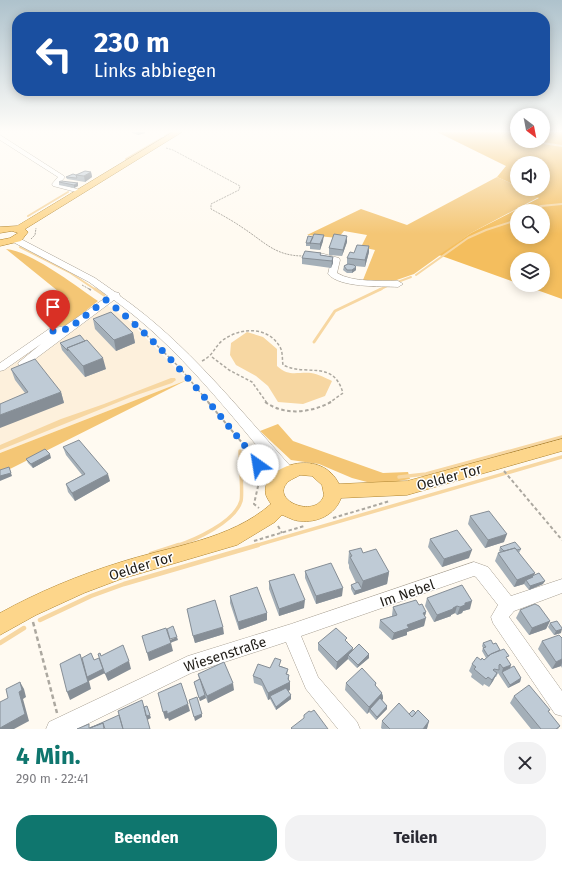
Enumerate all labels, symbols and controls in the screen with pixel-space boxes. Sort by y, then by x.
text: 230 m [94,26,170,59]
icon: left [28,28,80,80]
text: Links abbiegen [94,60,216,82]
north arrow [510,108,550,148]
map controls [510,108,550,292]
button: sound [510,156,550,196]
button: search [510,204,550,244]
button: layers [510,252,550,292]
pin [36,290,70,331]
icon: arrive [42,296,64,318]
position arrow [237,444,279,486]
street label: Oelder Tor [415,461,484,494]
street label: Oelder Tor [107,548,176,584]
street label: Im Nebel [377,576,437,611]
street label: Wiesenstraße [182,633,268,676]
text: 4 Min. [16,742,81,770]
button: close [504,742,546,784]
text: 290 m · 22:41 [16,771,89,786]
button: Beenden [16,815,277,861]
button: Teilen [285,815,546,861]

